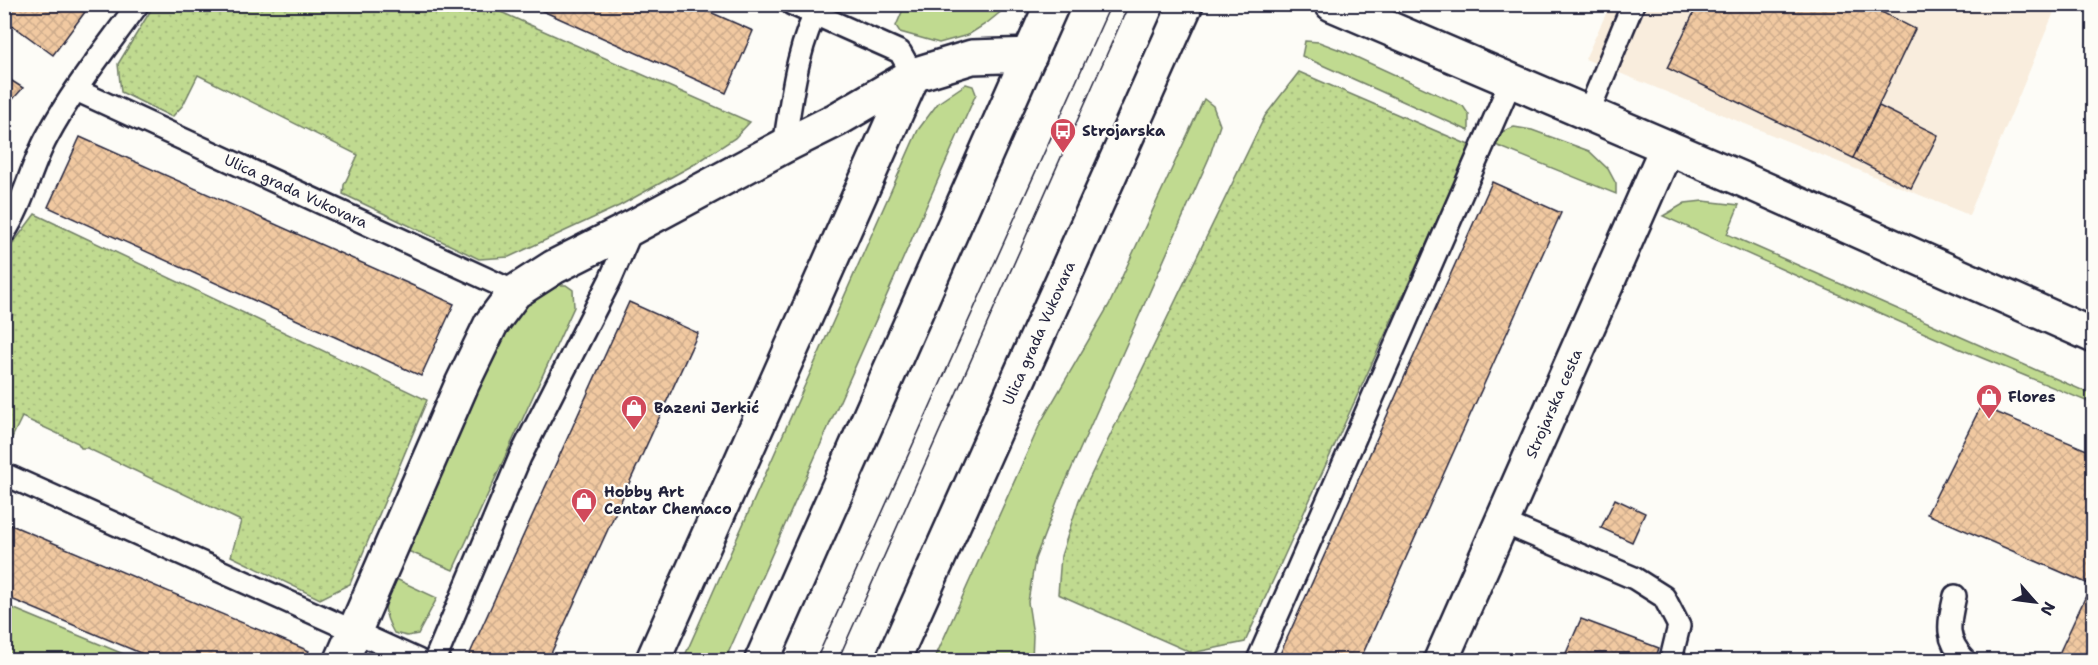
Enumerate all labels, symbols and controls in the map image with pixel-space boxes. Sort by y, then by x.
bus stop icon: Strojarska [1048,116,1078,154]
place label: Strojarska [1082,121,1166,141]
street label: Ulica grada Vukovara [221,150,371,233]
street label: Ulica grada Vukovara [998,257,1080,408]
street label: Strojarska cesta [1521,345,1587,462]
shop icon: Flores [1974,382,2004,420]
place label: Flores [2008,387,2056,407]
shop icon: Bazeni Jerkić [619,393,649,431]
place label: Bazeni Jerkić [654,398,759,418]
place label: Hobby Art Centar Chemaco [604,482,732,519]
shop icon: Hobby Art Centar Chemaco [569,486,599,524]
north arrow [2005,572,2065,632]
text: N [2036,598,2060,619]

